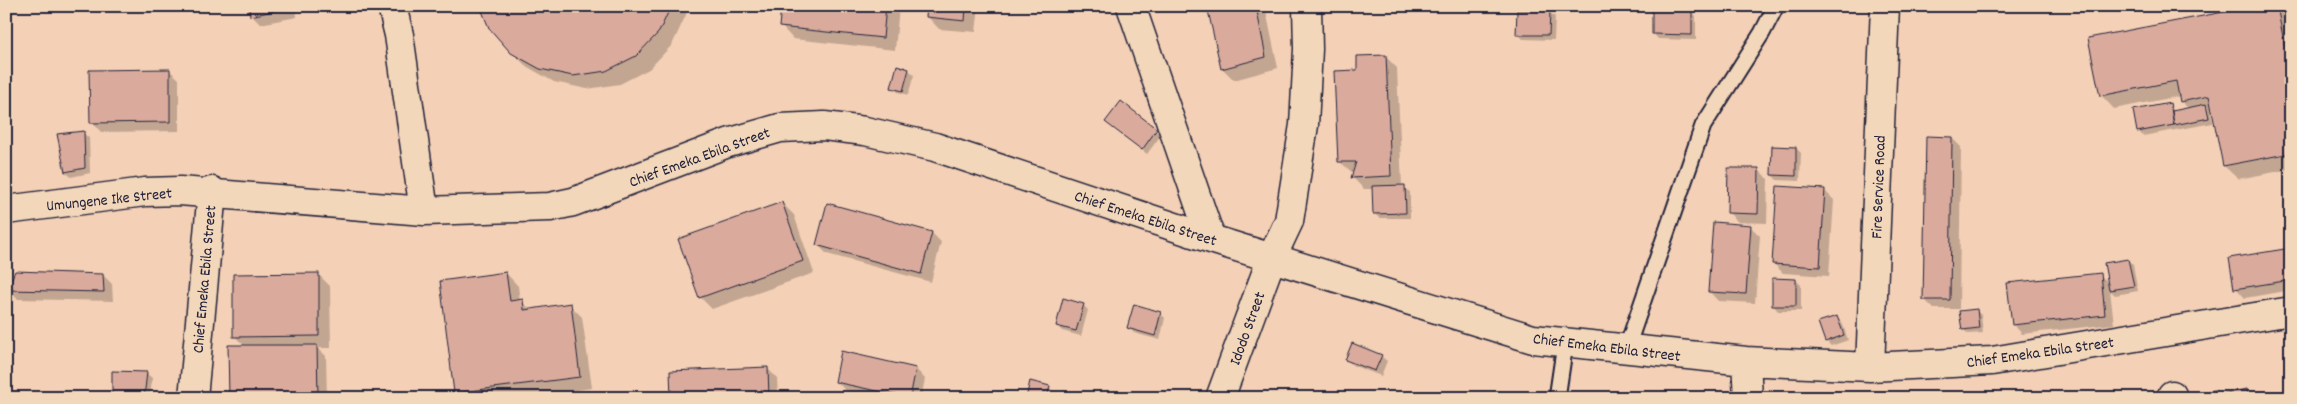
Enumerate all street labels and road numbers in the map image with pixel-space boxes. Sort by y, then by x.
street label: Chief Emeka Ebila Street [626,122,774,195]
street label: Fire Service Road [1866,135,1893,239]
street label: Umungene Ike Street [45,182,173,219]
street label: Chief Emeka Ebila Street [1071,185,1219,253]
street label: Chief Emeka Ebila Street [188,204,223,354]
street label: Idodo Street [1224,289,1272,369]
street label: Chief Emeka Ebila Street [1532,328,1682,369]
street label: Chief Emeka Ebila Street [1965,332,2116,375]

